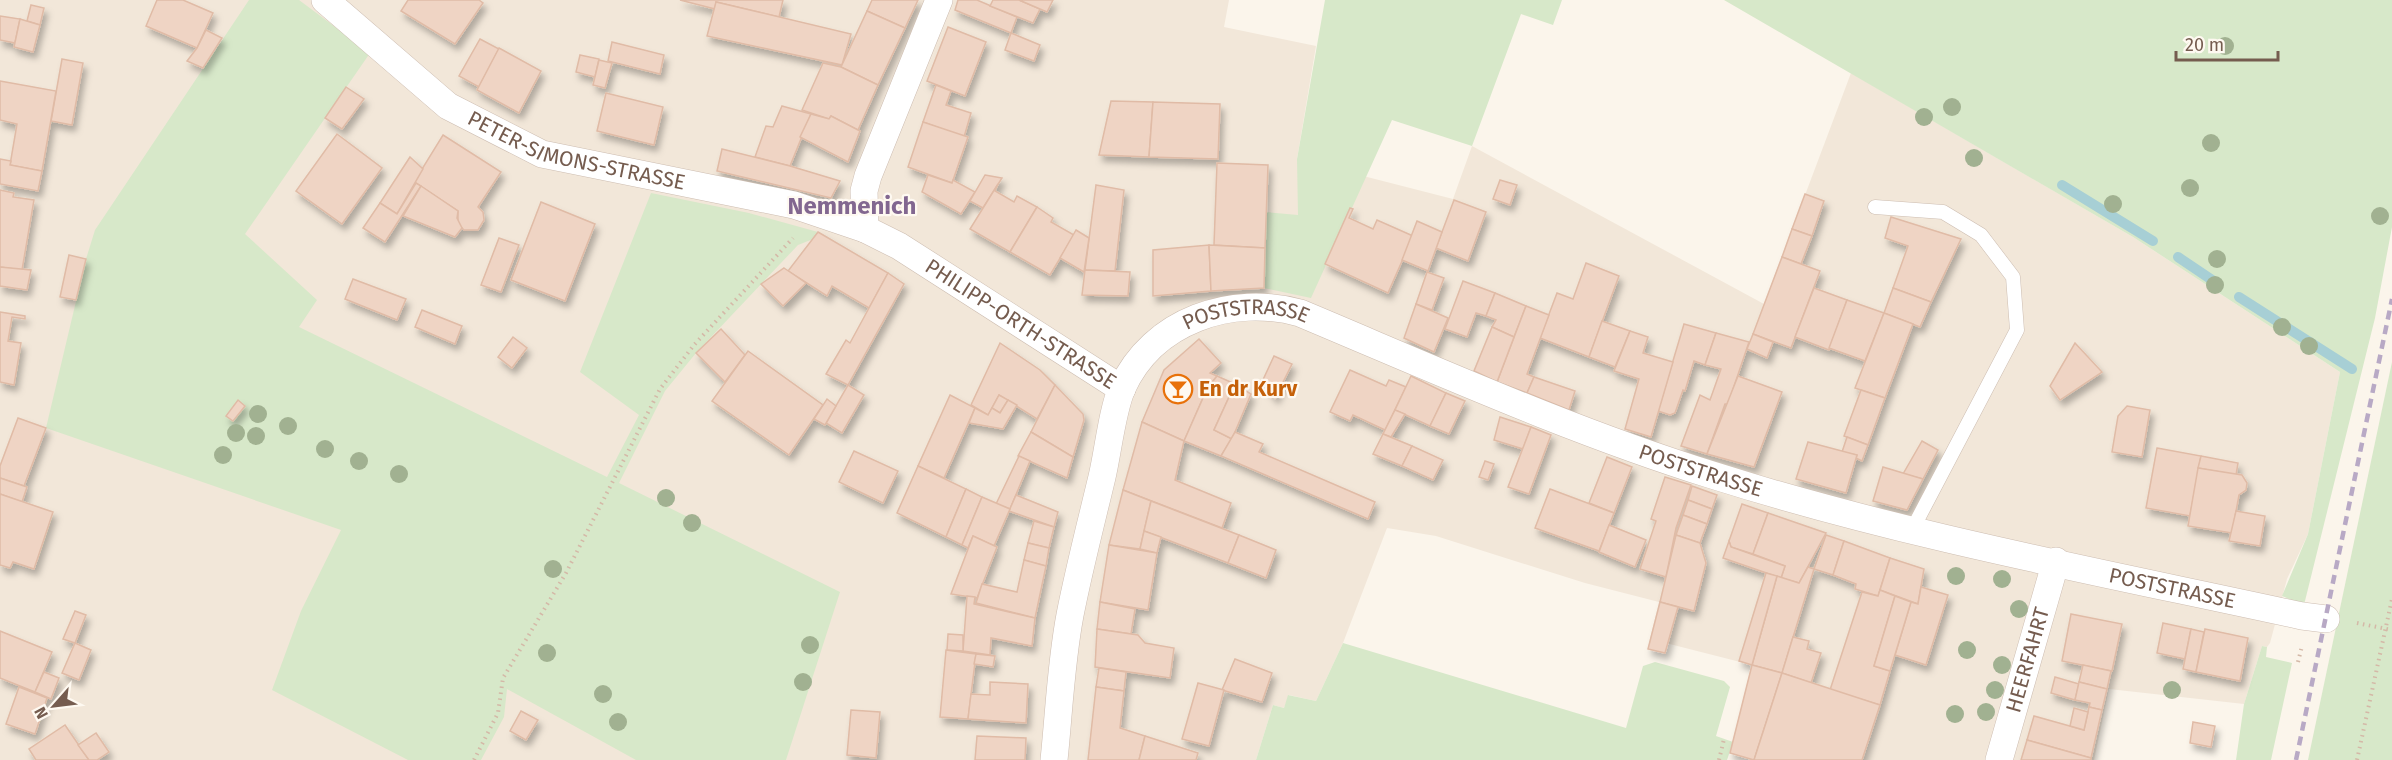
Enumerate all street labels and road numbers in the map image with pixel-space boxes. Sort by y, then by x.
street label: PETER-SIMONS-STRASSE [463,105,688,196]
street label: PHILIPP-ORTH-STRASSE [920,253,1121,395]
street label: POSTSTRASSE [1178,294,1314,336]
street label: POSTSTRASSE [1635,439,1766,503]
street label: POSTSTRASSE [2106,562,2238,614]
street label: HEERFAHRT [2000,604,2055,716]

